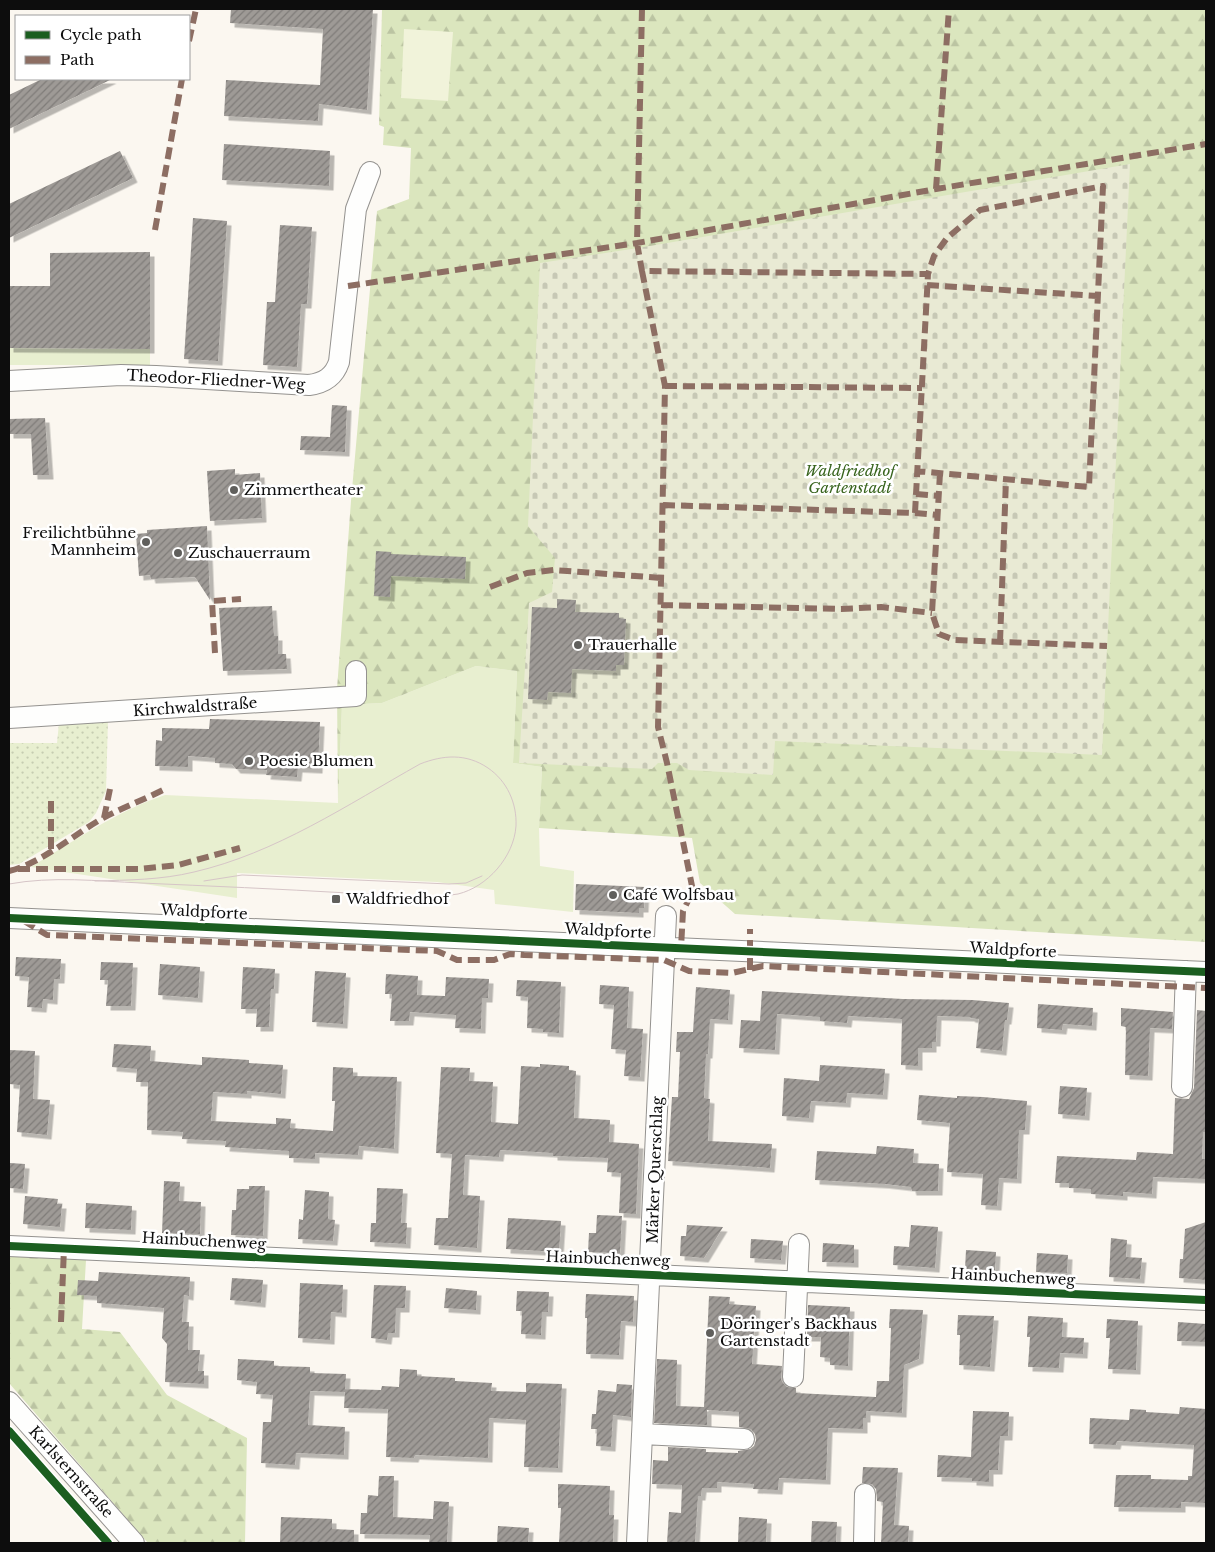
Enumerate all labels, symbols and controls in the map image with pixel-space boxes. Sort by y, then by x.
legend [15,15,190,80]
text: Cycle path [60,25,142,44]
text: Path [60,50,94,69]
street label: Theodor-Fliedner-Weg [126,365,307,394]
park label: Waldfriedhof Gartenstadt [805,461,899,497]
place label: Zimmertheater [244,480,364,499]
marker: Zimmertheater [228,484,240,496]
place label: Freilichtbühne Mannheim [22,523,136,559]
marker: Freilichtbühne Mannheim [140,536,152,548]
place label: Zuschauerraum [188,543,310,562]
marker: Zuschauerraum [172,547,184,559]
place label: Trauerhalle [588,635,677,654]
marker: Trauerhalle [572,639,584,651]
street label: Kirchwaldstraße [132,693,258,720]
place label: Poesie Blumen [259,751,374,770]
marker: Poesie Blumen [243,755,255,767]
place label: Café Wolfsbau [623,885,734,904]
place label: Waldfriedhof [345,889,451,908]
marker: Café Wolfsbau [607,889,619,901]
marker: Waldfriedhof [330,893,342,905]
street label: Waldpforte [159,900,248,923]
street label: Waldpforte [563,919,652,942]
street label: Waldpforte [968,938,1057,961]
street label: Märker Querschlag [642,1095,667,1244]
street label: Hainbuchenweg [141,1228,268,1253]
street label: Hainbuchenweg [545,1247,672,1270]
street label: Hainbuchenweg [950,1264,1077,1289]
place label: Döringer's Backhaus Gartenstadt [720,1314,877,1350]
marker: Döringer's Backhaus Gartenstadt [704,1327,716,1339]
street label: Karlsternstraße [25,1422,118,1522]

